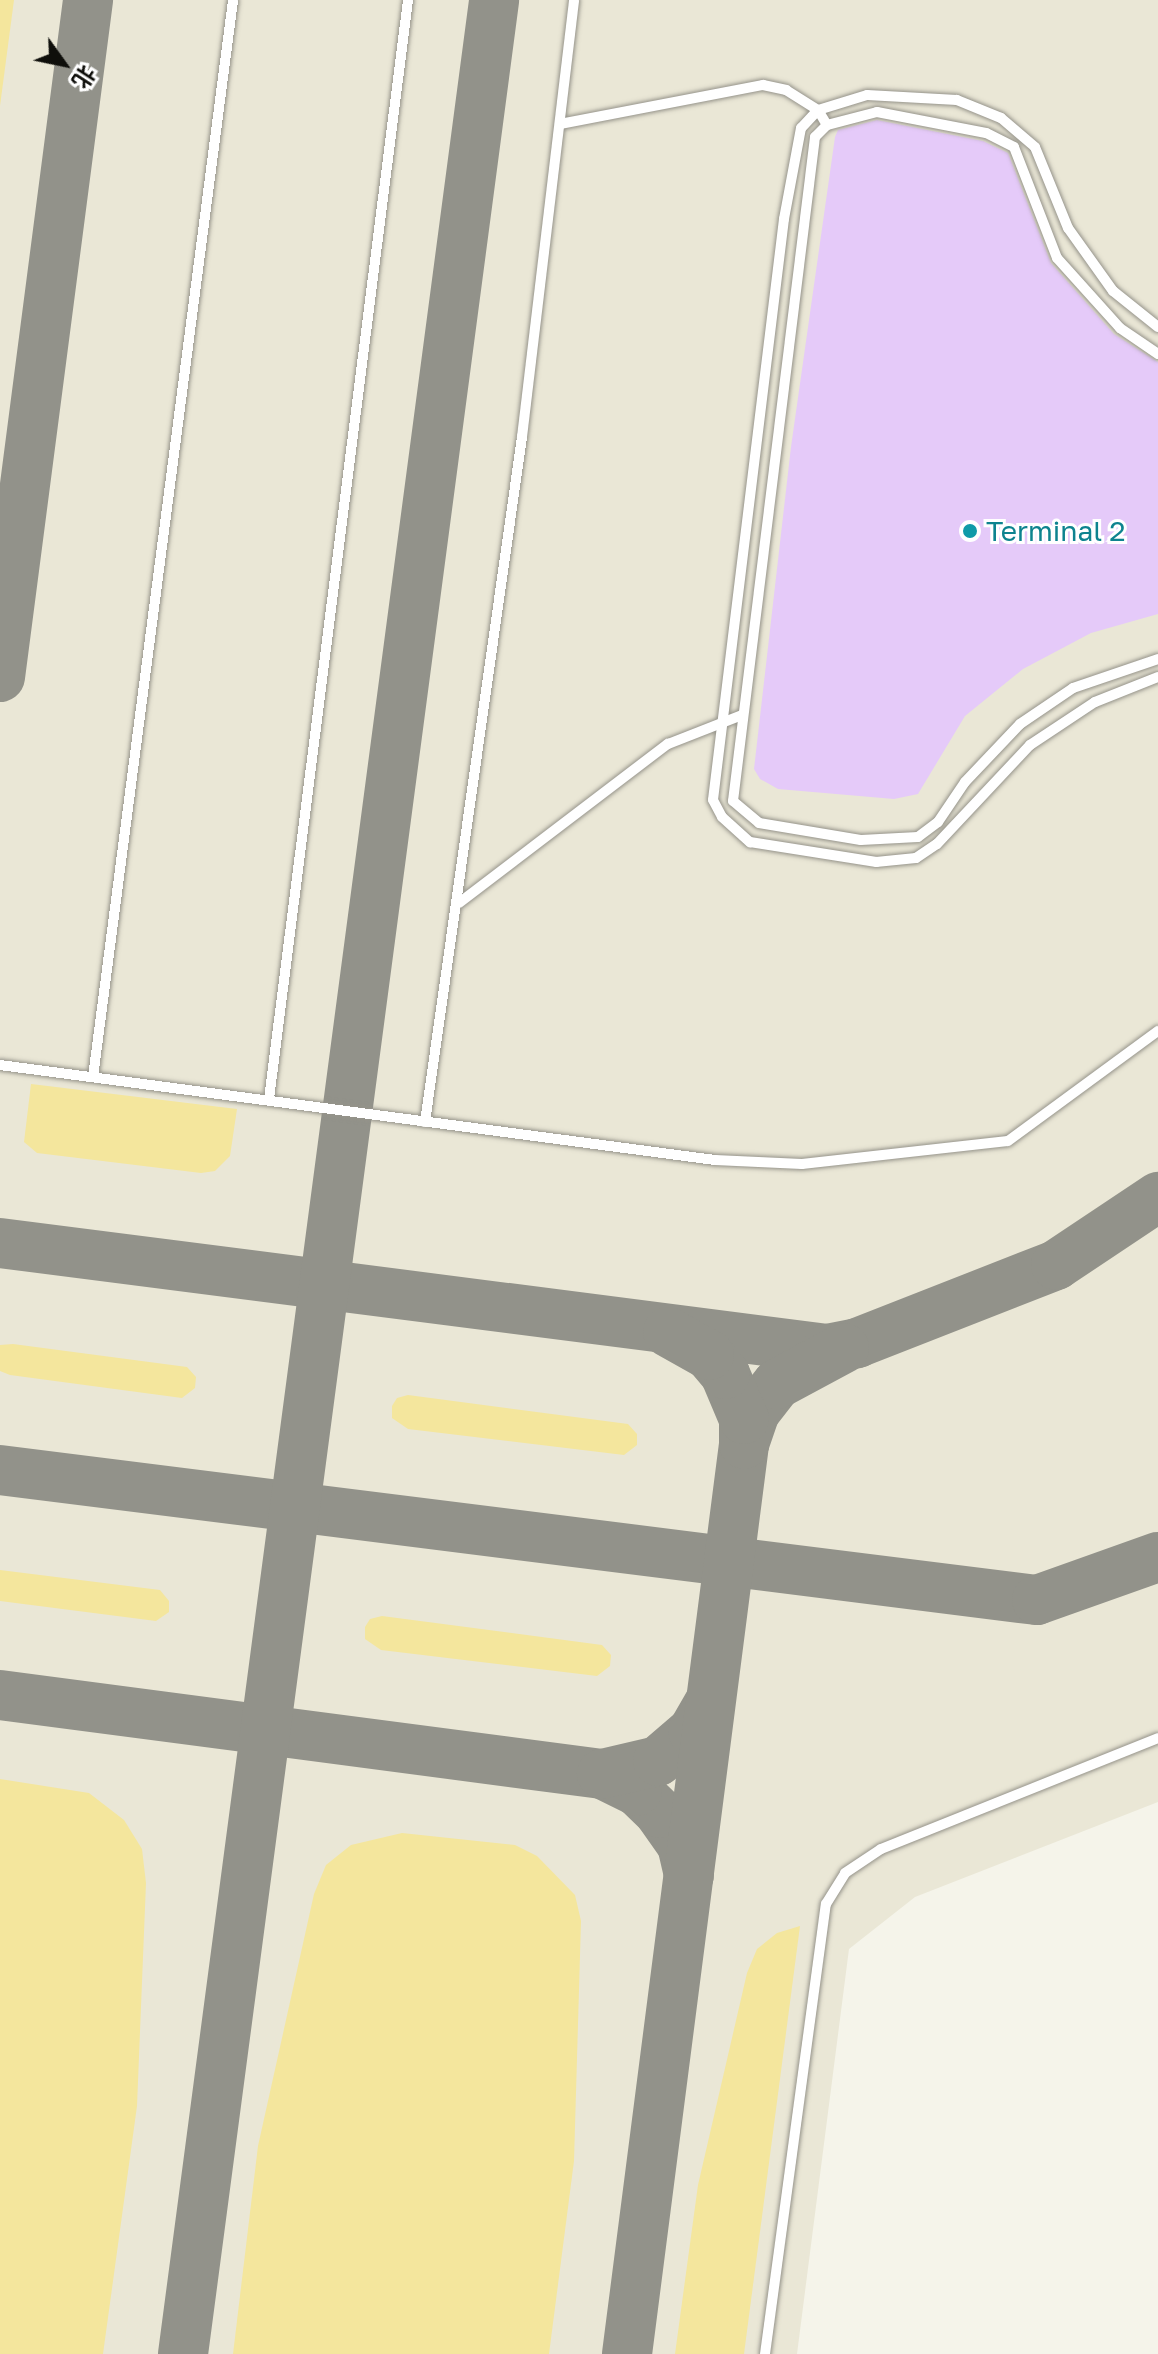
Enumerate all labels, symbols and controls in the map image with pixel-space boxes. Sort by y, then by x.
north arrow [24,24,104,104]
text: 北 [67,61,102,94]
place label: Terminal 2 [986,514,1126,548]
marker: Terminal 2 [961,522,979,540]

